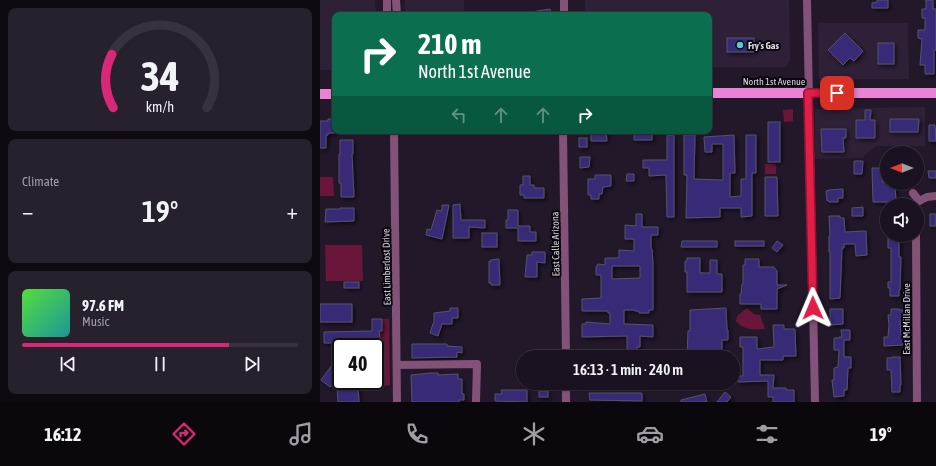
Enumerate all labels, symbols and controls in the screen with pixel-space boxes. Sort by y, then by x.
icon: right [352,28,404,80]
text: 210 m [418,28,481,60]
marker: Fry's Gas [735,40,745,50]
place label: Fry's Gas [748,40,779,51]
text: 34 [140,51,180,99]
text: North 1st Avenue [418,61,531,82]
street label: North 1st Avenue [743,76,806,87]
pin [820,76,854,110]
icon: arrive [826,82,848,104]
text: km/h [146,98,174,114]
icon: left [448,104,470,126]
icon: ahead [490,104,512,126]
icon: ahead [532,104,554,126]
icon: right [574,104,596,126]
north arrow [880,146,924,190]
map controls [880,146,924,242]
text: Climate [22,174,59,189]
text: 19° [142,194,178,228]
text: − [22,198,33,224]
text: + [287,198,298,224]
button: sound [880,198,924,242]
street label: East Calle Arizona [549,211,562,276]
street label: East Limberlost Drive [380,228,393,305]
street label: East McMillan Drive [901,283,912,355]
position arrow [792,287,834,329]
text: 97.6 FM [82,297,124,314]
text: Music [82,314,109,329]
speed limit sign: 40 [332,338,384,390]
icon: previous [57,353,79,375]
icon: pause [149,353,171,375]
icon: next [241,353,263,375]
text: 16:13 · 1 min · 240 m [573,361,683,378]
icon: directions [170,420,198,448]
icon: music [287,420,315,448]
icon: phone [403,420,431,448]
icon: climate [520,420,548,448]
icon: car [636,420,664,448]
icon: filters [753,420,781,448]
text: 16:12 [44,424,81,445]
text: 19° [870,424,892,445]

